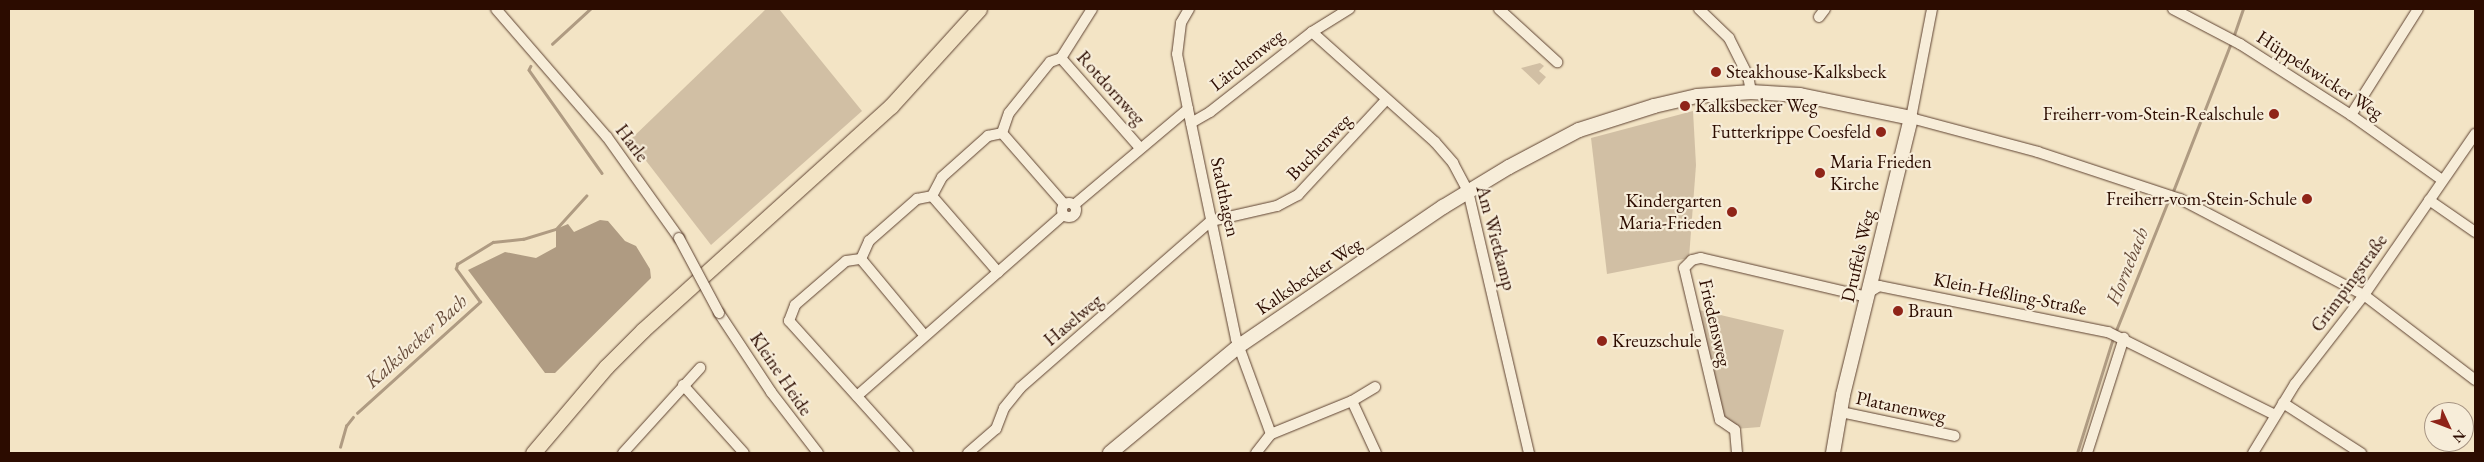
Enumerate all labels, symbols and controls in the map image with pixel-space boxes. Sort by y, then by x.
street label: Lärchenweg [1205,24,1289,96]
street label: Hüppelswicker Weg [2252,26,2388,124]
street label: Rotdornweg [1072,46,1150,130]
place label: Steakhouse-Kalksbeck [1726,61,1886,83]
marker: Steakhouse-Kalksbeck [1710,66,1722,78]
place label: Kalksbecker Weg [1695,95,1818,117]
marker: Kalksbecker Weg [1679,100,1691,112]
place label: Freiherr-vom-Stein-Realschule [2043,103,2264,125]
marker: Freiherr-vom-Stein-Realschule [2268,108,2280,120]
street label: Buchenweg [1282,109,1356,185]
street label: Harle [610,120,654,166]
place label: Futterkrippe Coesfeld [1711,121,1871,143]
marker: Futterkrippe Coesfeld [1875,126,1887,138]
place label: Maria Frieden Kirche [1830,151,1932,195]
street label: Stadthagen [1205,155,1245,239]
marker: Maria Frieden Kirche [1814,167,1826,179]
street label: Am Wietkamp [1471,183,1521,293]
place label: Freiherr-vom-Stein-Schule [2106,188,2297,210]
place label: Kindergarten Maria-Frieden [1619,190,1722,234]
marker: Freiherr-vom-Stein-Schule [2301,193,2313,205]
marker: Kindergarten Maria-Frieden [1726,206,1738,218]
street label: Druffels Weg [1836,208,1880,304]
water label: Hornebach [2101,224,2153,308]
street label: Grimpingstraße [2306,230,2392,336]
street label: Kalksbecker Weg [1252,232,1366,320]
street label: Klein-Heßling-Straße [1931,268,2089,320]
street label: Friedensweg [1694,277,1736,369]
water label: Kalksbecker Bach [360,289,472,393]
street label: Haselweg [1039,289,1107,351]
place label: Braun [1908,300,1953,322]
marker: Braun [1892,305,1904,317]
street label: Kleine Heide [745,328,817,420]
place label: Kreuzschule [1612,330,1702,352]
marker: Kreuzschule [1596,335,1608,347]
street label: Platanenweg [1854,386,1948,428]
north arrow [2424,402,2474,452]
text: N [2449,426,2470,447]

